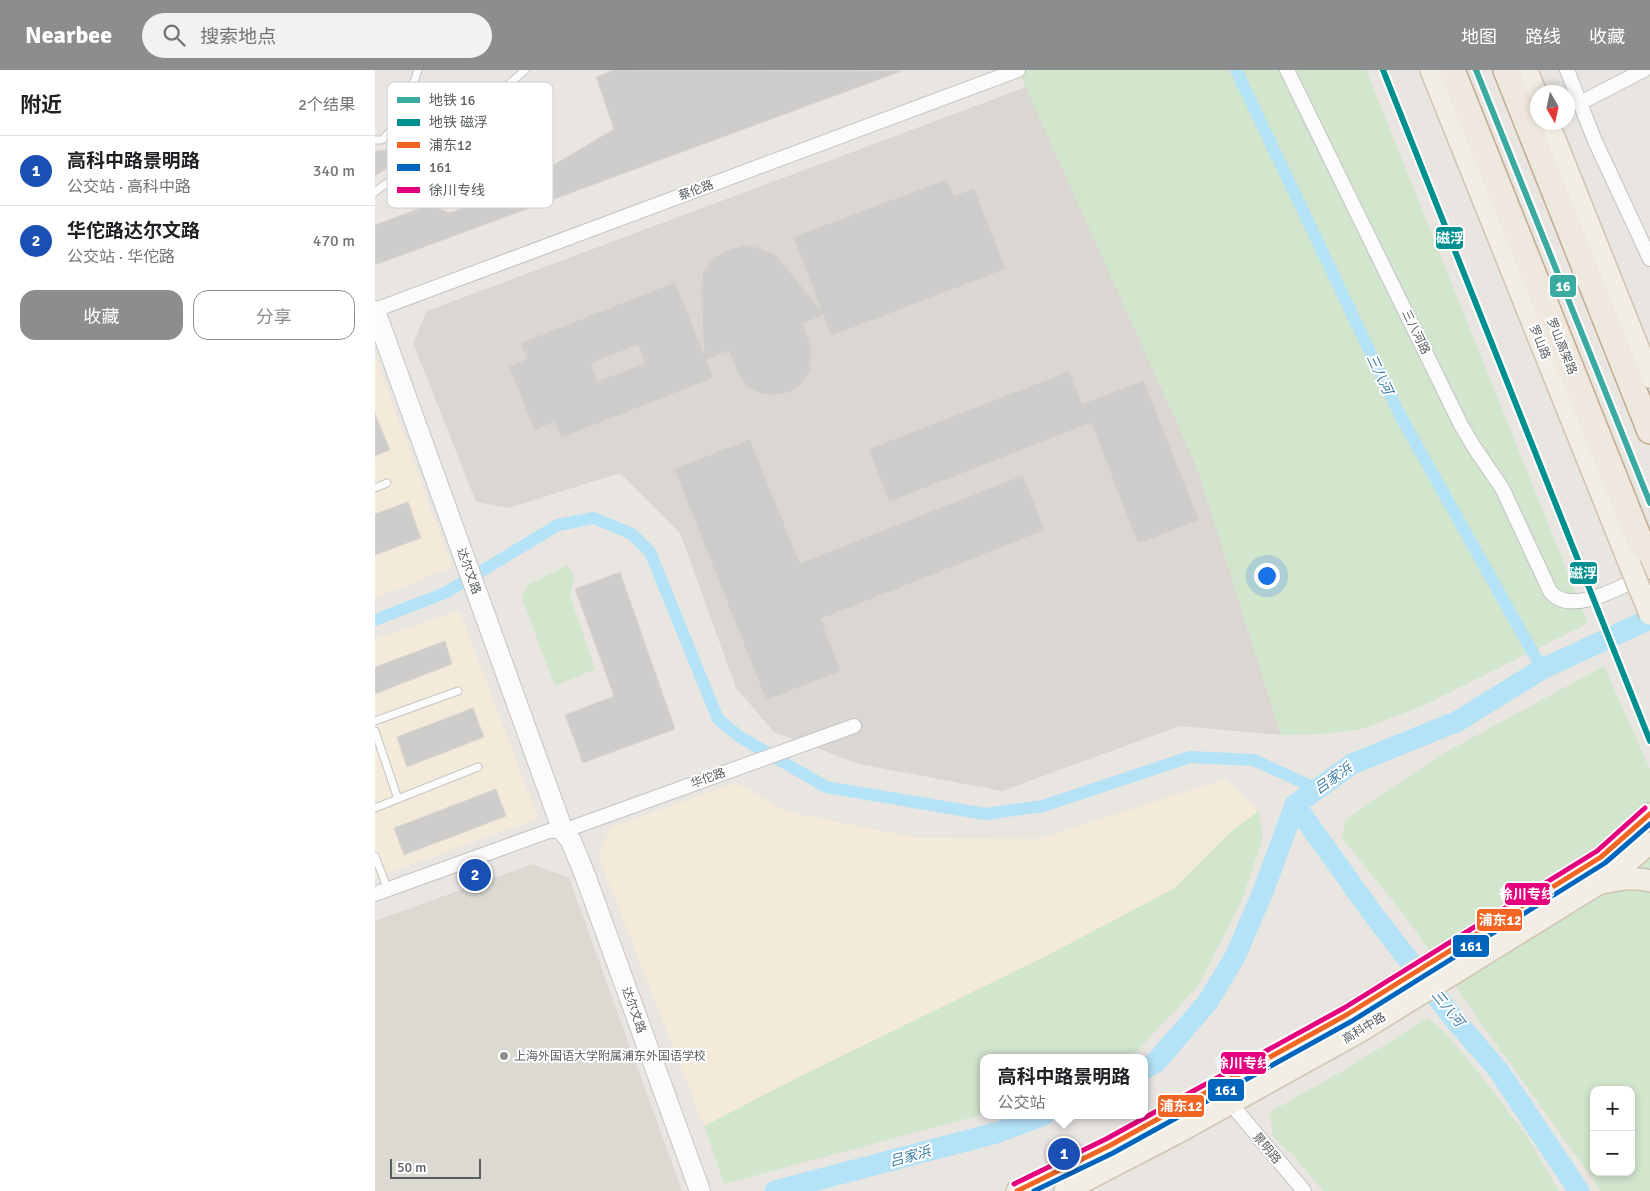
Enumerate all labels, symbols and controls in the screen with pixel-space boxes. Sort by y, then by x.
search box [142,13,492,58]
text: Nearbee [25,20,112,50]
icon: search [160,21,188,49]
text: 搜索地点 [200,25,276,49]
text: 地图 [1461,26,1497,48]
text: 路线 [1525,26,1561,48]
text: 收藏 [1589,26,1625,48]
legend [387,82,553,208]
north arrow [1530,85,1575,130]
text: 附近 [20,92,62,118]
text: 地铁 16 [429,92,475,109]
text: 2个结果 [298,95,355,115]
text: 地铁 磁浮 [429,114,488,131]
text: 浦东12 [429,137,472,154]
text: 高科中路景明路 [67,149,200,173]
text: 161 [429,159,452,176]
text: 1 [32,161,40,181]
text: 340 m [313,161,355,181]
text: 公交站 · 高科中路 [67,177,191,197]
street label: 蔡伦路 [677,177,716,204]
text: 徐川专线 [429,182,485,199]
text: 华佗路达尔文路 [67,219,200,243]
line badge: 磁浮 [1435,226,1464,250]
text: 磁浮 [1436,230,1464,247]
text: 2 [32,231,40,251]
text: 470 m [313,231,355,251]
text: 公交站 · 华佗路 [67,247,175,267]
line badge: 16 [1549,274,1577,298]
text: 16 [1555,278,1571,295]
button: 收藏 [20,290,183,340]
button: 分享 [193,290,355,340]
street label: 三八河路 [1398,307,1433,357]
street label: 罗山高架路 [1543,316,1580,377]
street label: 罗山路 [1526,323,1553,362]
water label: 三八河 [1363,352,1397,400]
street label: 达尔文路 [453,546,484,596]
line badge: 磁浮 [1569,561,1598,585]
your location [1254,563,1280,589]
text: 磁浮 [1569,565,1597,582]
water label: 吕家浜 [1311,759,1356,797]
street label: 华佗路 [689,765,728,792]
pin: 2 [459,856,491,894]
line badge: 徐川专线 [1504,882,1551,906]
text: 徐川专线 [1499,886,1555,903]
line badge: 浦东12 [1476,908,1523,932]
text: 浦东12 [1478,912,1522,929]
line badge: 161 [1452,934,1490,958]
text: 161 [1460,938,1483,955]
street label: 达尔文路 [618,985,649,1035]
water label: 三八河 [1428,987,1469,1032]
street label: 高科中路 [1340,1010,1389,1047]
place label: 上海外国语大学附属浦东外国语学校 [514,1049,706,1064]
marker: 上海外国语大学附属浦东外国语学校 [498,1050,510,1062]
line badge: 徐川专线 [1220,1051,1267,1075]
popup [980,1054,1148,1119]
text: 徐川专线 [1215,1055,1271,1072]
text: 高科中路景明路 [997,1065,1131,1089]
line badge: 161 [1207,1078,1245,1102]
text: 161 [1215,1082,1238,1099]
map controls [1590,1086,1635,1176]
button: + [1590,1086,1635,1131]
text: 公交站 [997,1093,1046,1113]
line badge: 浦东12 [1157,1094,1205,1118]
text: 浦东12 [1159,1098,1203,1115]
street label: 景明路 [1249,1130,1284,1167]
button: − [1590,1131,1635,1176]
pin: 1 [1048,1135,1080,1173]
water label: 吕家浜 [888,1143,934,1170]
scale bar [390,1156,481,1179]
text: 50 m [397,1159,426,1176]

